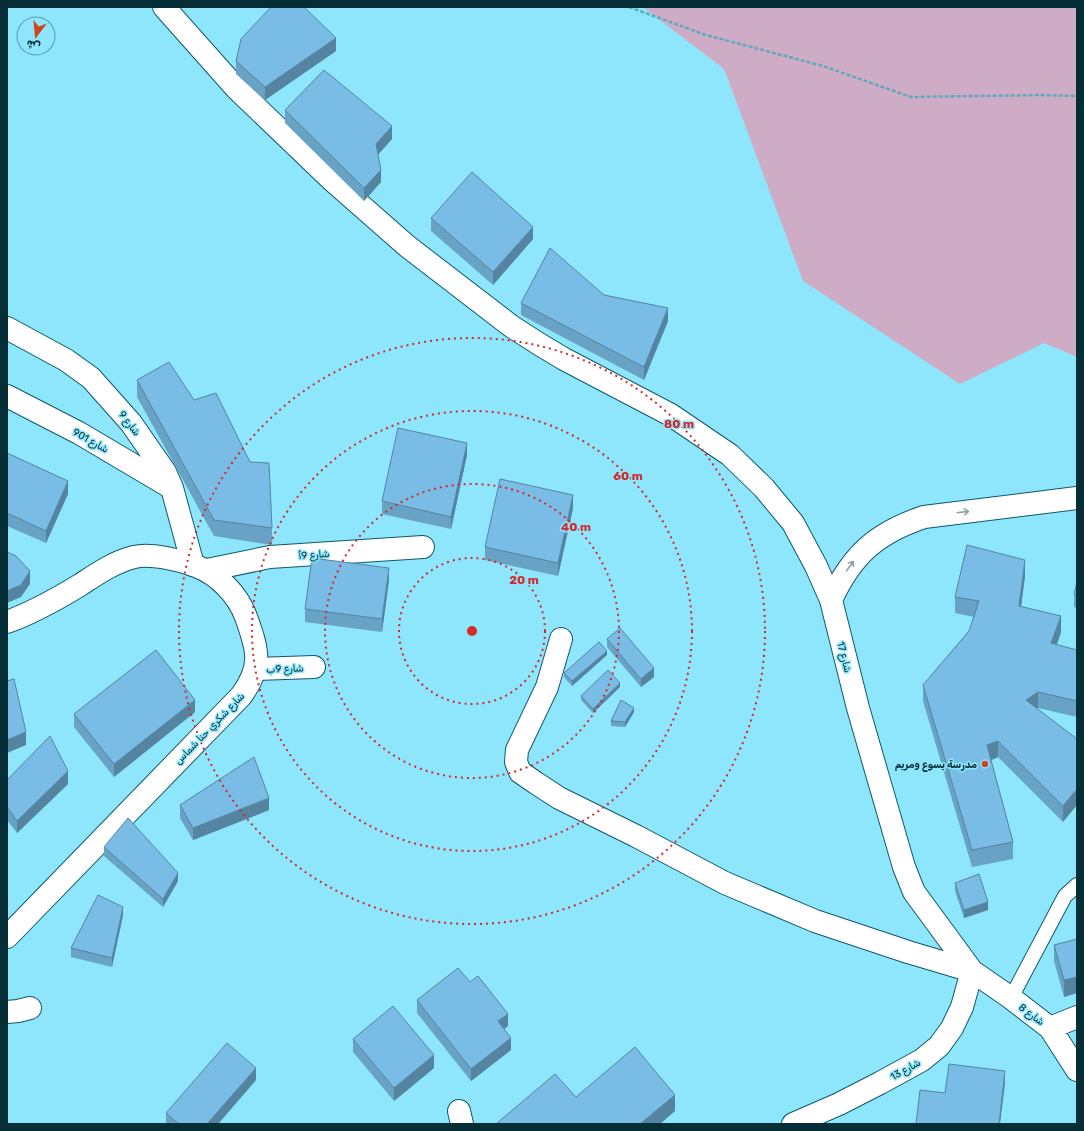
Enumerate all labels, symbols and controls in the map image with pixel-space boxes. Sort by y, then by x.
north arrow [16,16,56,56]
text: ش [25,37,42,53]
street label: شارع 9 [115,409,143,439]
text: 80 m [664,417,694,431]
street label: شارع 901 [70,426,110,456]
text: 60 m [613,469,643,483]
one-way arrow [956,508,969,516]
text: 40 m [561,520,591,534]
street label: شارع 9أ [298,548,330,563]
one-way arrow [846,561,854,572]
text: 20 m [509,573,539,587]
centre of rings [465,624,479,638]
street label: شارع 17 [833,640,854,674]
street label: شارع 9ب [266,662,304,677]
street label: شارع شكري حنا شماس [172,690,248,768]
place label: مدرسة يسوع ومريم [895,759,977,772]
marker: مدرسة يسوع ومريم [980,759,990,769]
street label: شارع 8 [1016,1001,1046,1029]
street label: شارع 13 [888,1057,923,1084]

